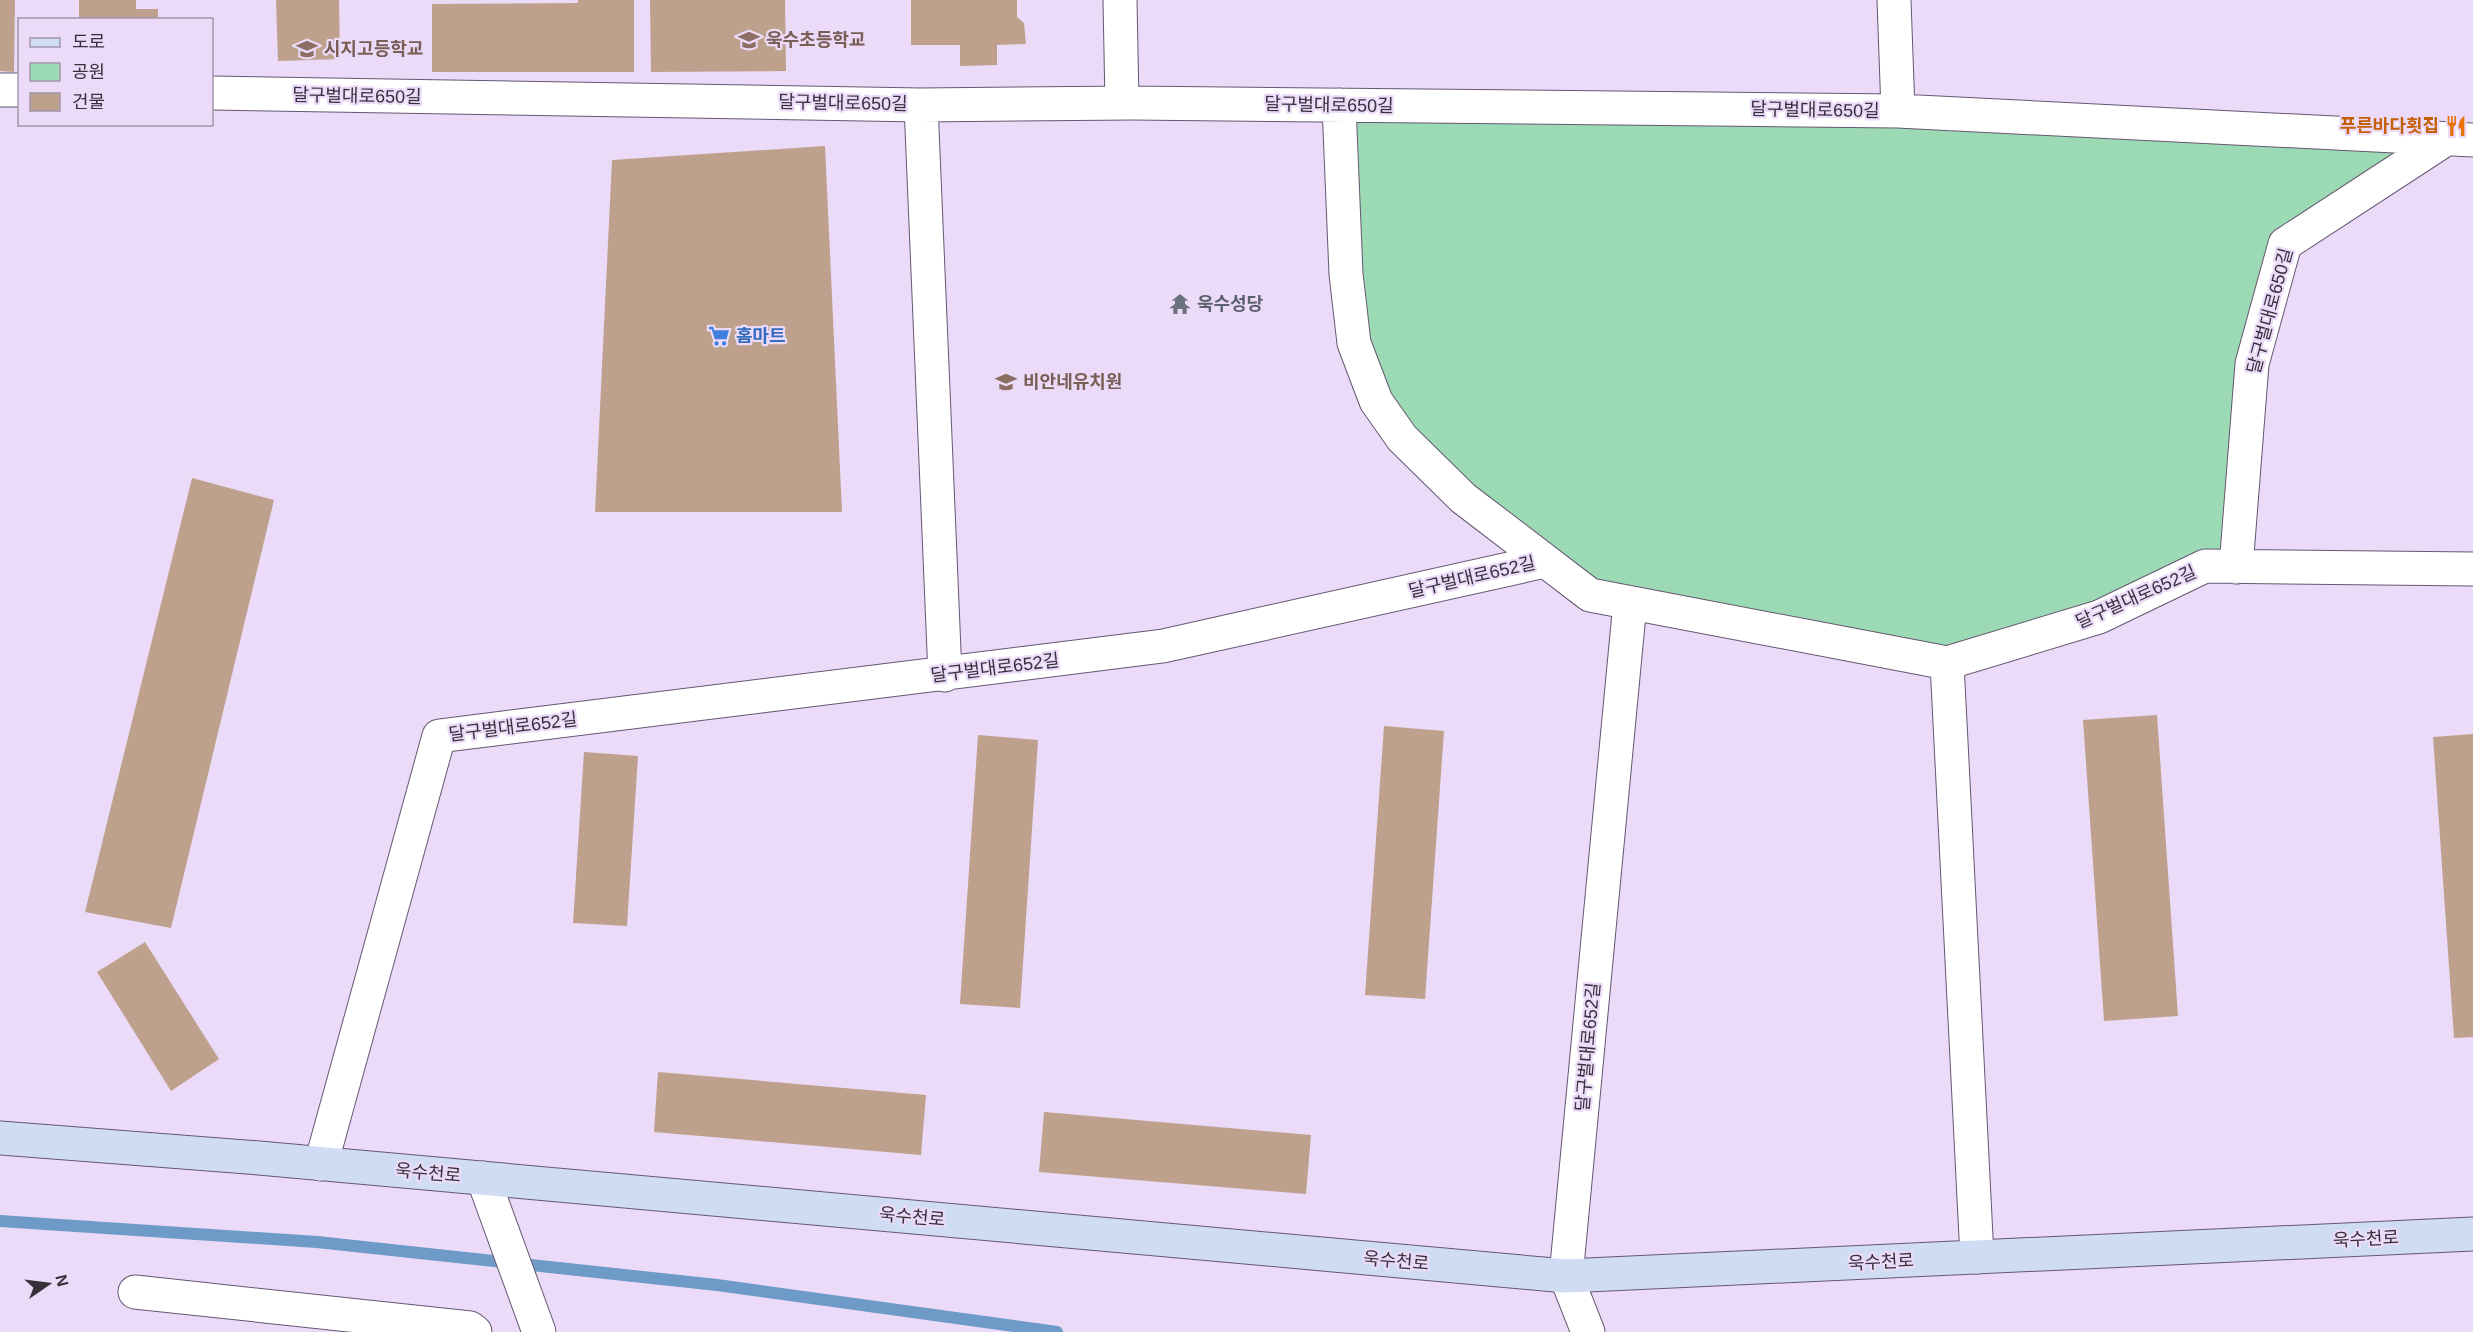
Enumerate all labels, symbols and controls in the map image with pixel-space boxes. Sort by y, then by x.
legend [18,18,213,126]
school or university icon: 욱수초등학교 [737,28,761,52]
place label: 욱수초등학교 [766,30,865,50]
text: 도로 [72,32,105,52]
school or university icon: 시지고등학교 [295,37,319,61]
place label: 시지고등학교 [324,39,423,59]
text: 공원 [72,62,105,82]
street label: 달구벌대로650길 [292,85,422,107]
text: 건물 [72,92,105,112]
street label: 달구벌대로650길 [778,92,908,114]
street label: 달구벌대로650길 [1264,94,1394,116]
street label: 달구벌대로650길 [1750,99,1880,121]
restaurant icon: 푸른바다횟집 [2444,114,2468,138]
place label: 푸른바다횟집 [2340,116,2439,136]
street label: 달구벌대로650길 [2244,246,2296,376]
temple icon: 욱수성당 [1168,292,1192,316]
place label: 욱수성당 [1197,294,1263,314]
supermarket icon: 홈마트 [707,324,731,348]
place label: 홈마트 [736,326,786,346]
school or university icon: 비안네유치원 [994,370,1018,394]
place label: 비안네유치원 [1023,372,1122,392]
street label: 달구벌대로652길 [1407,553,1537,601]
street label: 달구벌대로652길 [2073,562,2199,632]
street label: 달구벌대로652길 [930,650,1060,686]
street label: 달구벌대로652길 [448,709,578,745]
street label: 달구벌대로652길 [1572,982,1604,1112]
street label: 욱수천로 [394,1160,462,1186]
street label: 욱수천로 [878,1204,946,1230]
street label: 욱수천로 [2332,1227,2400,1251]
street label: 욱수천로 [1362,1248,1430,1274]
street label: 욱수천로 [1847,1250,1915,1274]
north arrow [18,1254,78,1314]
text: N [52,1273,72,1288]

